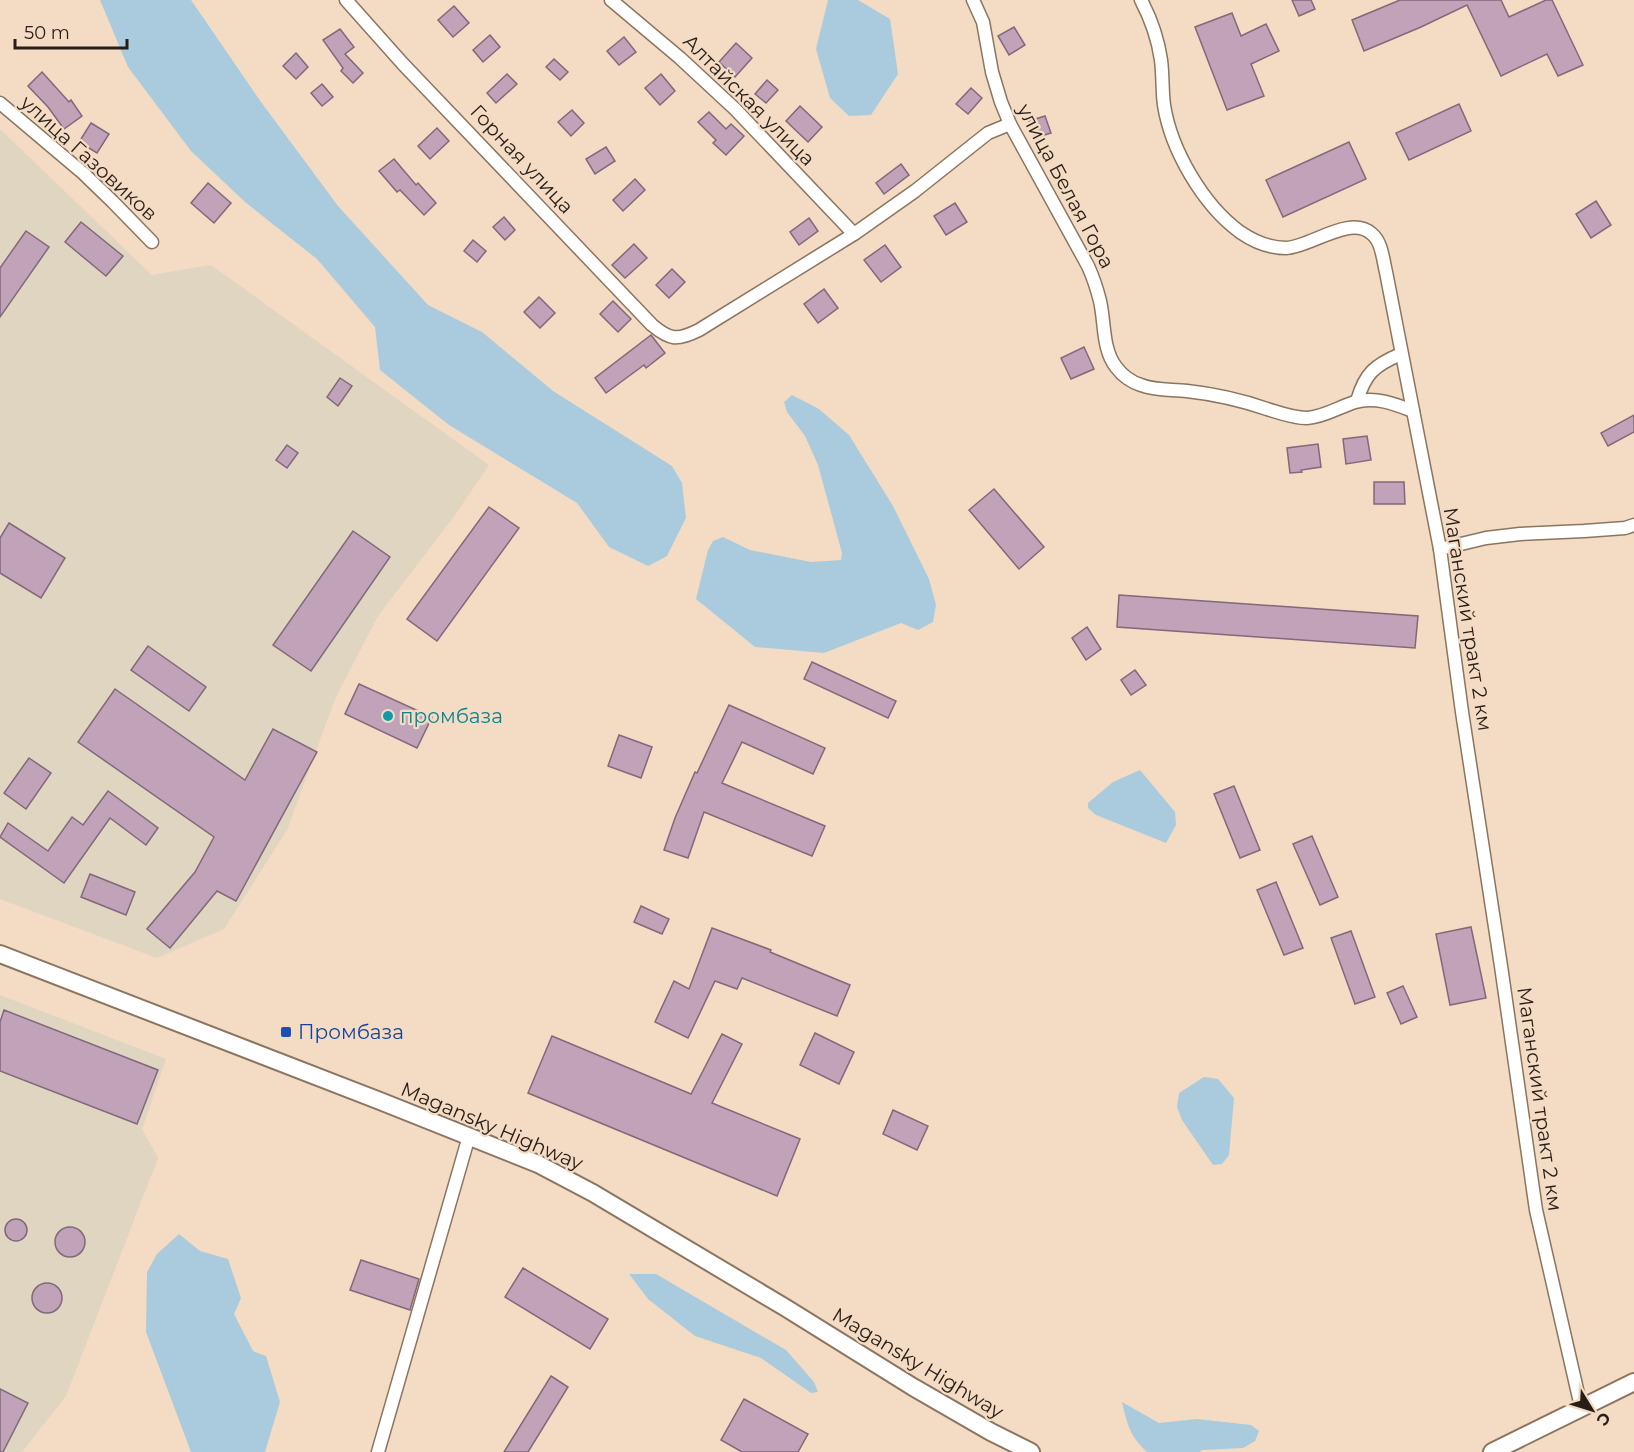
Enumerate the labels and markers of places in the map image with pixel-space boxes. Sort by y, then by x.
place label: промбаза [400,704,503,728]
marker: промбаза [381,709,395,723]
place label: Промбаза [298,1020,404,1044]
marker: Промбаза [279,1025,293,1039]

